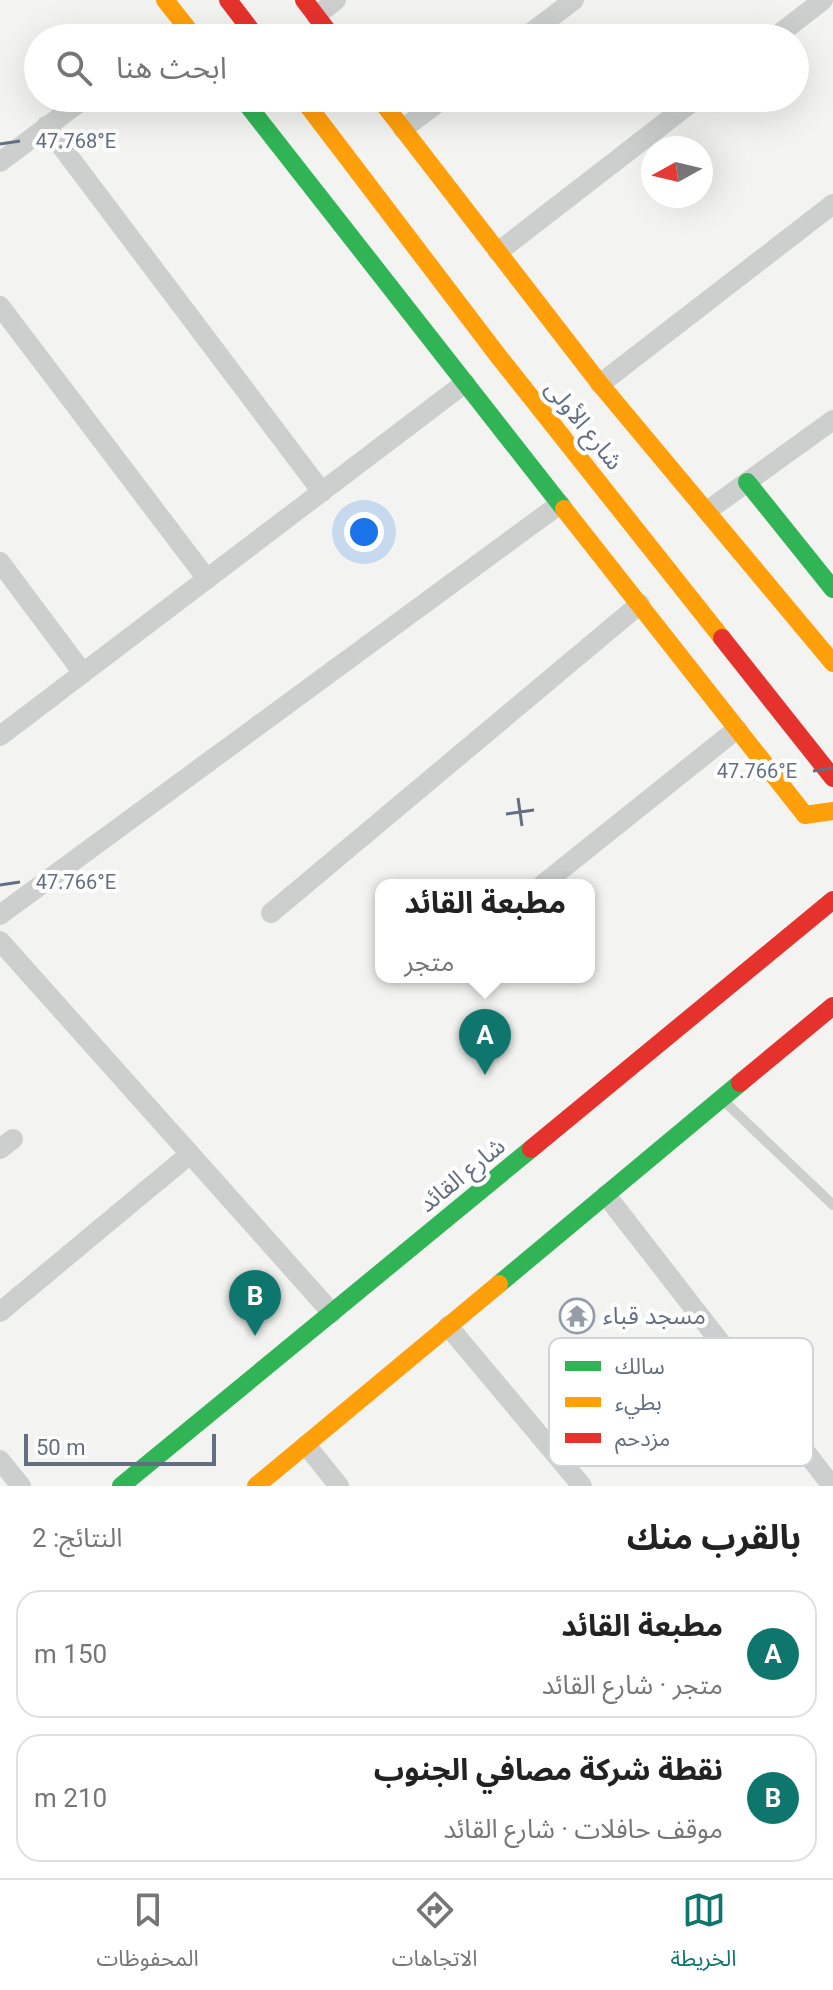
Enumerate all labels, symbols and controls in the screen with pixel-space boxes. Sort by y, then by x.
search box [24,24,809,112]
icon: search [52,46,96,90]
text: ابحث هنا [116,50,227,85]
text: 47.768°E [36,129,116,153]
north arrow [641,136,713,208]
street label: شارع الأولى [537,375,629,477]
your location [344,512,384,552]
text: 47.766°E [717,759,797,783]
text: 47.766°E [36,870,116,894]
popup [375,879,595,983]
text: مطبعة القائد [404,885,566,920]
text: متجر [404,947,454,977]
pin: A [459,1009,511,1075]
street label: شارع القائد [413,1132,513,1221]
pin: B [229,1270,281,1336]
temple icon: مسجد قباء [558,1297,596,1335]
place label: مسجد قباء [603,1302,706,1330]
legend [549,1338,813,1466]
text: سالك [615,1354,665,1379]
text: بطيء [615,1390,662,1419]
text: مزدحم [615,1426,670,1455]
scale bar [24,1430,216,1466]
text: 50 m [36,1435,85,1460]
text: بالقرب منك [627,1517,801,1557]
text: النتائج: 2 [32,1523,122,1553]
text: مطبعة القائد [561,1608,723,1643]
text: 150 m [34,1639,107,1669]
text: A [764,1639,782,1669]
text: متجر · شارع القائد [542,1670,723,1700]
text: نقطة شركة مصافي الجنوب [374,1752,723,1787]
text: 210 m [34,1783,107,1813]
text: B [765,1783,781,1813]
text: موقف حافلات · شارع القائد [444,1814,723,1844]
tab: المحفوظات [97,1888,199,1982]
tab: الاتجاهات [392,1888,478,1982]
tab: الخريطة [671,1888,737,1982]

